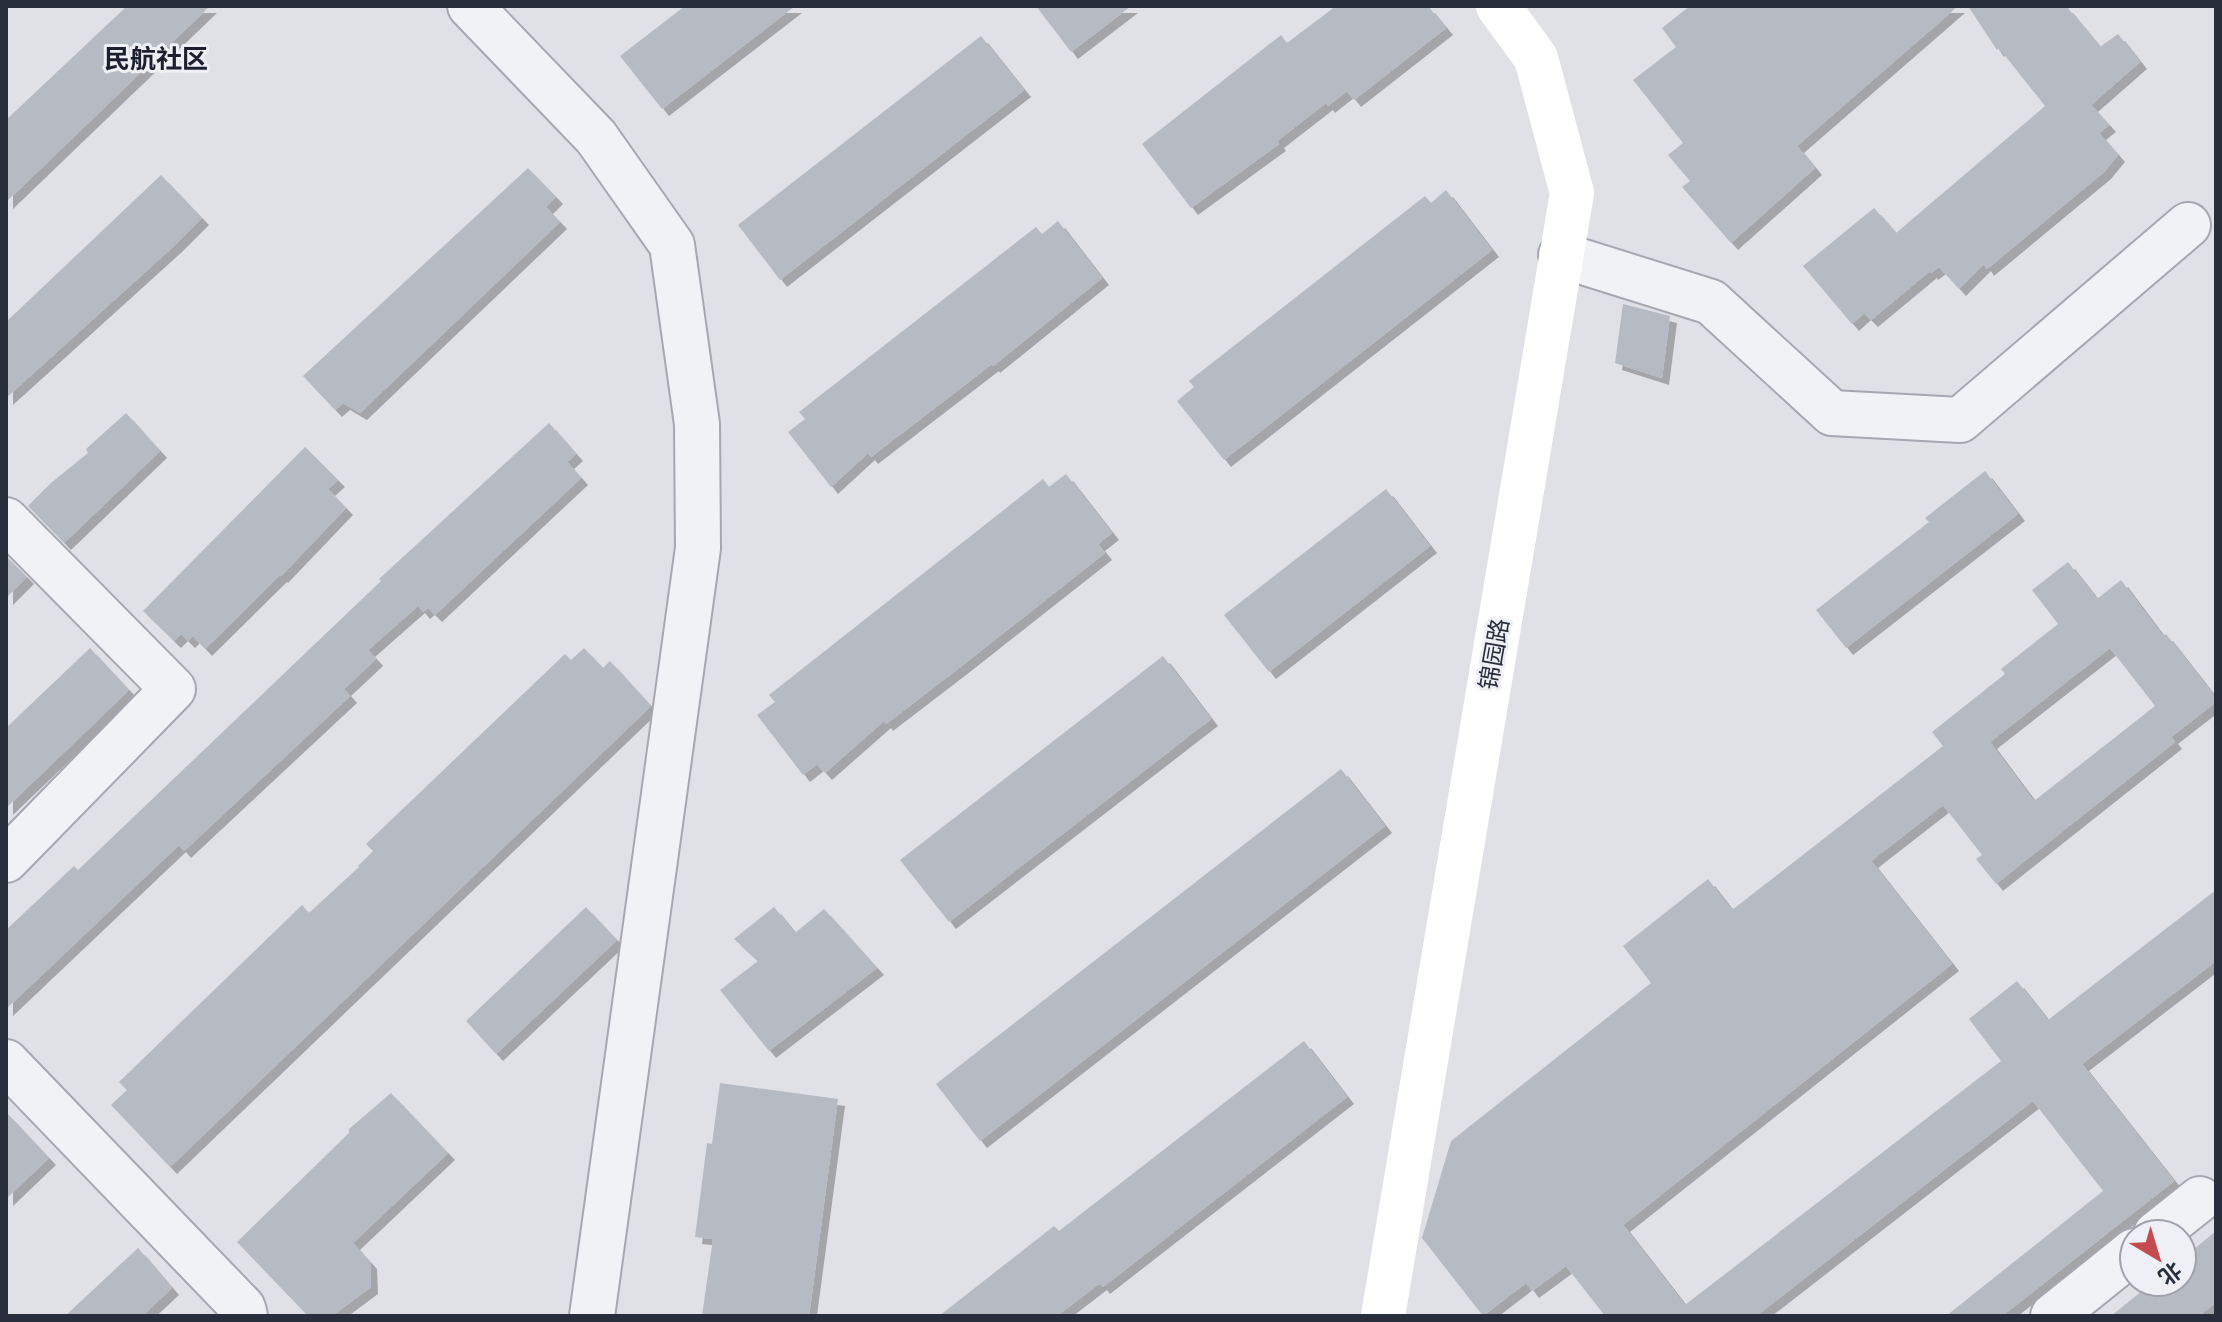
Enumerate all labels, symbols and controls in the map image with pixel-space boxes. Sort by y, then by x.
district label: 民航社区 [104,43,208,75]
street label: 锦园路 [1473,616,1515,692]
north arrow [2118,1218,2198,1298]
text: 北 [2153,1256,2187,1291]

